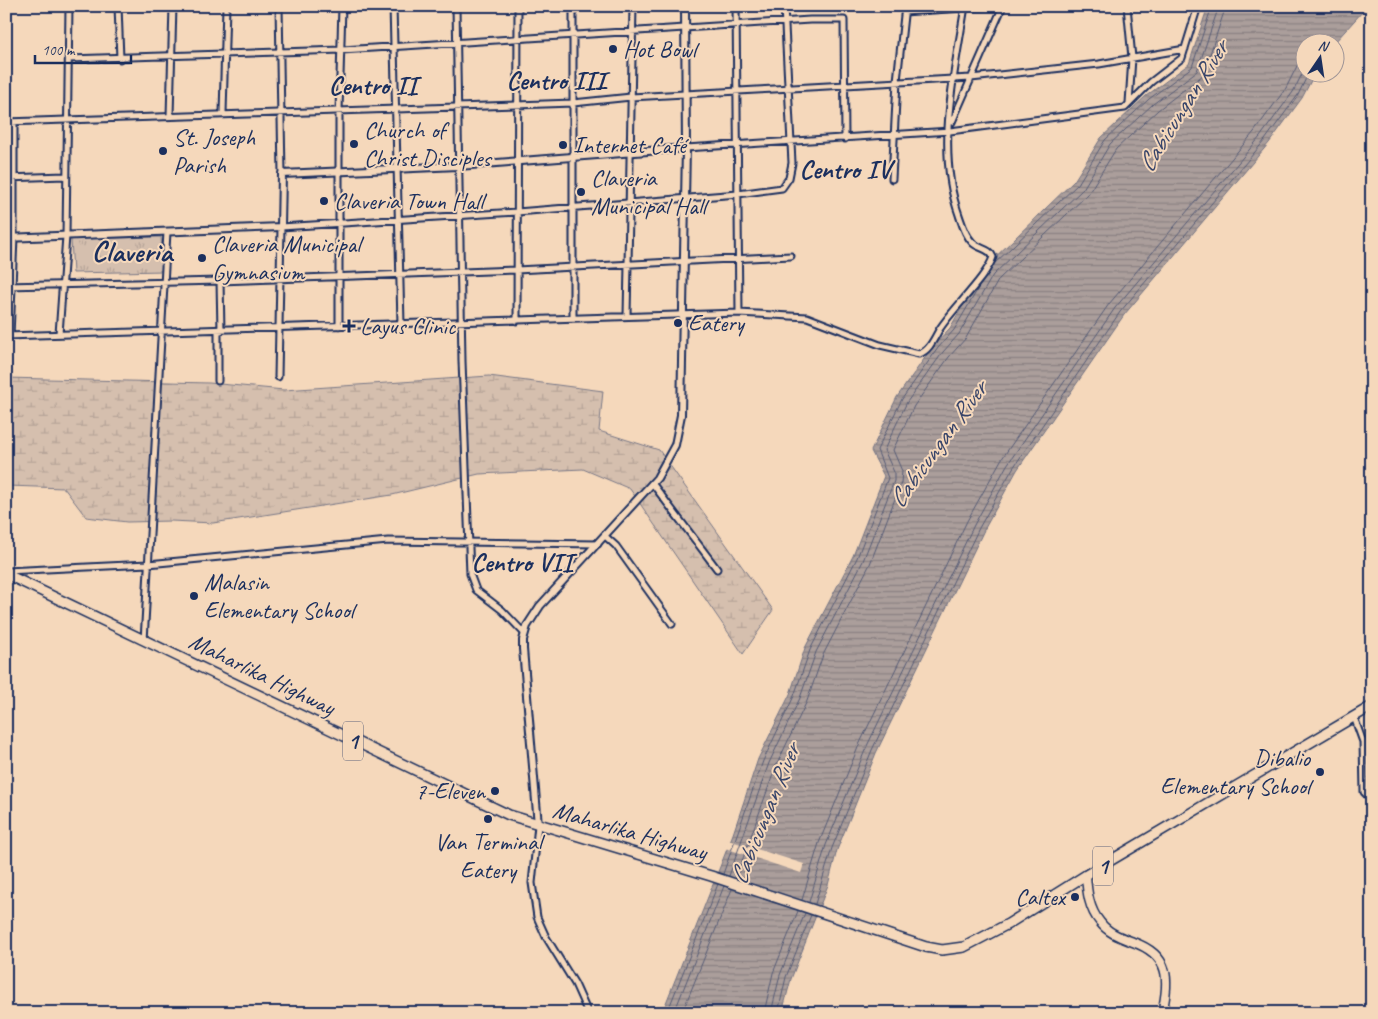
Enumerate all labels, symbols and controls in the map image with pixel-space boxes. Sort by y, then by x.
water label: Cabicungan River [1130,31,1238,178]
scale bar [35,32,131,64]
north arrow [1296,32,1346,82]
place label: Hot Bowl [623,34,700,64]
text: N [1317,37,1331,56]
text: 100 m [42,41,76,60]
marker: Hot Bowl [607,43,619,55]
district label: Centro III [506,64,611,97]
district label: Centro II [329,69,423,102]
place label: Church of Christ Disciples [364,115,492,173]
place label: St. Joseph Parish [173,122,256,180]
place label: Internet Café [573,130,690,160]
marker: Church of Christ Disciples [348,138,360,150]
marker: Internet Café [557,139,569,151]
marker: St. Joseph Parish [157,145,169,157]
district label: Centro IV [800,153,896,186]
place label: Claveria Municipal Hall [591,163,710,221]
place label: Claveria Town Hall [334,186,487,216]
marker: Claveria Municipal Hall [575,186,587,198]
marker: Claveria Town Hall [318,195,330,207]
place label: Claveria Municipal Gymnasium [212,229,364,287]
district label: Claveria [92,233,174,270]
marker: Claveria Municipal Gymnasium [196,252,208,264]
place label: Eatery [688,308,746,338]
place label: Layus Clinic [360,311,457,341]
marker: Eatery [672,317,684,329]
marker: Layus Clinic [342,319,356,333]
water label: Cabicungan River [881,371,997,514]
district label: Centro VII [471,546,578,579]
place label: Malasin Elementary School [204,567,358,625]
marker: Malasin Elementary School [188,590,200,602]
street label: Maharlika Highway [184,626,341,723]
road number: 1 [343,721,363,760]
water label: Cabicungan River [722,735,809,889]
place label: Dibalio Elementary School [1160,743,1314,801]
marker: Dibalio Elementary School [1314,766,1326,778]
place label: 7-Eleven [415,776,486,806]
marker: 7-Eleven [489,785,501,797]
street label: Maharlika Highway [550,795,712,868]
marker: Van Terminal Eatery [482,813,494,825]
place label: Van Terminal Eatery [435,827,545,885]
road number: 1 [1093,846,1113,886]
place label: Caltex [1015,882,1067,912]
marker: Caltex [1069,891,1081,903]

